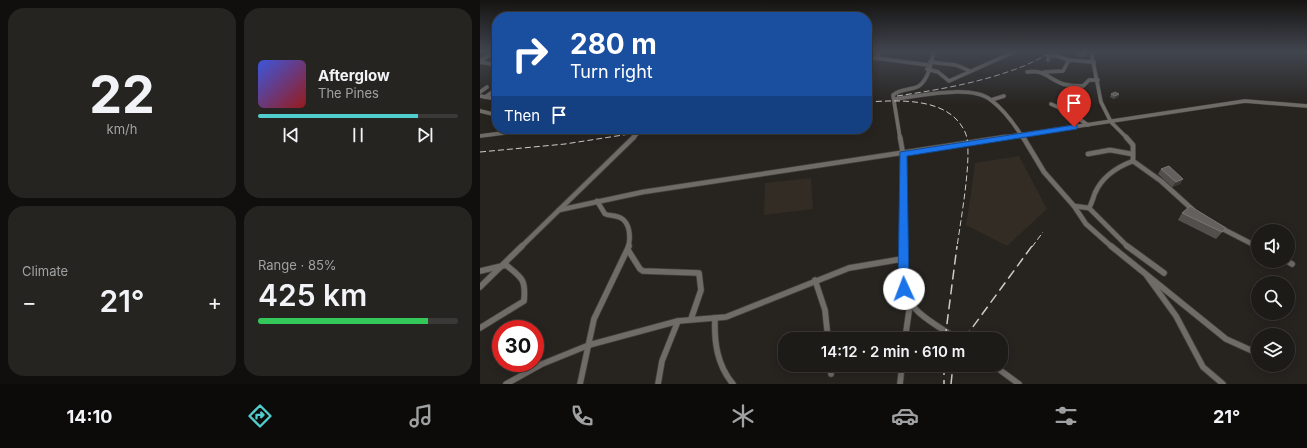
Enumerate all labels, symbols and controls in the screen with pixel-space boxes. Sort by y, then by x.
text: 280 m [570,27,657,61]
icon: right [504,28,556,80]
text: Turn right [570,61,653,82]
text: 22 [89,63,155,126]
text: Afterglow [318,66,390,85]
text: The Pines [318,85,379,101]
pin [1057,86,1091,127]
icon: arrive [1063,92,1085,114]
icon: arrive [548,104,570,126]
text: Then [504,106,540,125]
text: km/h [107,121,137,137]
icon: previous [280,124,302,146]
icon: pause [347,124,369,146]
icon: next [414,124,436,146]
map controls [1251,224,1295,372]
button: sound [1251,224,1295,268]
text: Range · 85% [258,257,337,273]
text: Climate [22,263,68,279]
position arrow [883,268,925,310]
button: search [1251,276,1295,320]
text: 425 km [258,277,367,313]
text: 21° [99,283,145,319]
text: − [22,289,37,315]
text: + [207,289,222,315]
speed limit sign: 30 [492,320,544,372]
button: layers [1251,328,1295,372]
text: 14:12 · 2 min · 610 m [821,342,965,361]
icon: directions [246,402,274,430]
icon: music [407,402,435,430]
icon: phone [568,402,596,430]
icon: climate [729,402,757,430]
icon: car [891,402,919,430]
icon: filters [1052,402,1080,430]
text: 14:10 [67,406,112,427]
text: 21° [1213,406,1240,427]

